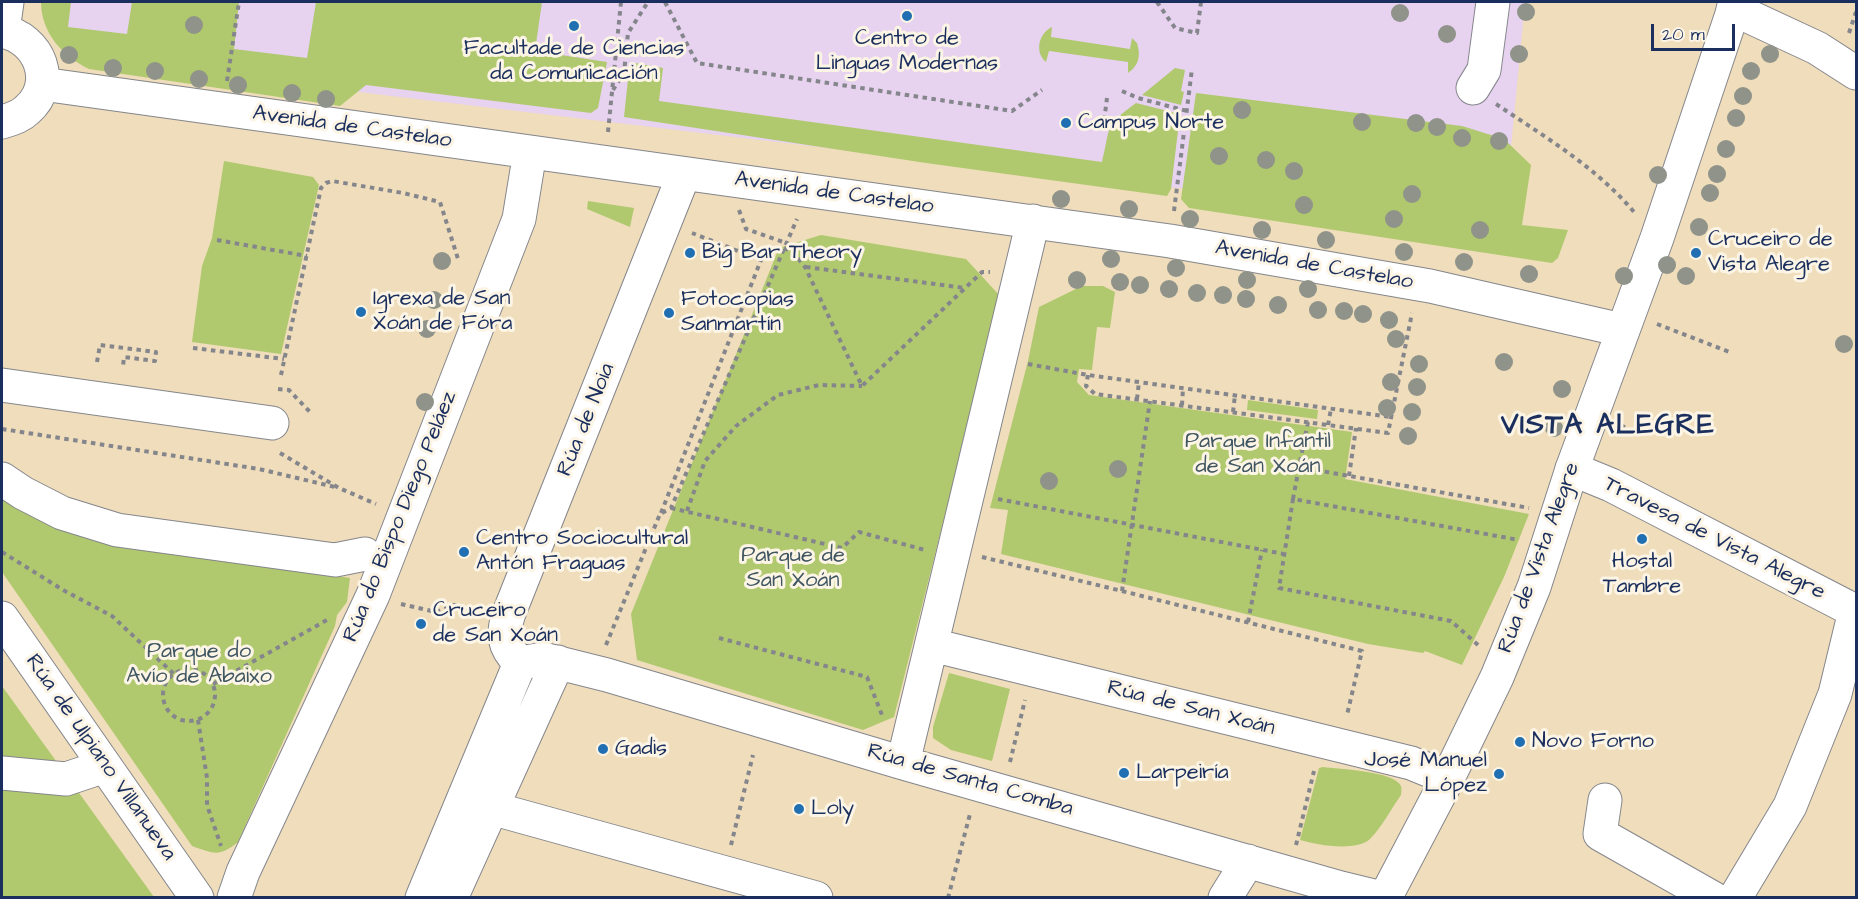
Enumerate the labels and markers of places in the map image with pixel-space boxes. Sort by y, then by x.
marker: Centro de Linguas Modernas [900,9,914,23]
marker: Facultade de Ciencias da Comunicación [567,19,581,33]
place label: Centro de Linguas Modernas [816,26,998,78]
place label: Facultade de Ciencias da Comunicación [464,36,684,88]
place label: Campus Norte [1078,110,1224,136]
marker: Campus Norte [1059,116,1073,130]
place label: Cruceiro de Vista Alegre [1708,227,1833,278]
place label: Big Bar Theory [702,240,862,266]
marker: Big Bar Theory [683,246,697,260]
marker: Cruceiro de Vista Alegre [1689,246,1703,260]
place label: Igrexa de San Xoán de Fóra [373,286,512,338]
place label: Fotocopias Sanmartín [681,287,794,338]
marker: Igrexa de San Xoán de Fóra [354,305,368,319]
marker: Fotocopias Sanmartín [662,306,676,320]
place label: Centro Sociocultural Antón Fraguas [476,526,688,578]
marker: Hostal Tambre [1635,532,1649,546]
marker: Centro Sociocultural Antón Fraguas [457,545,471,559]
place label: Hostal Tambre [1603,549,1681,600]
place label: Cruceiro de San Xoán [433,598,558,650]
marker: Cruceiro de San Xoán [414,617,428,631]
place label: Novo Forno [1532,729,1654,755]
marker: Novo Forno [1513,735,1527,749]
place label: Gadis [615,736,667,762]
marker: Gadis [596,742,610,756]
place label: José Manuel López [1364,748,1487,800]
place label: Larpeiría [1136,760,1229,786]
marker: Larpeiría [1117,766,1131,780]
marker: José Manuel López [1492,767,1506,781]
place label: Loly [811,796,854,822]
marker: Loly [792,802,806,816]

